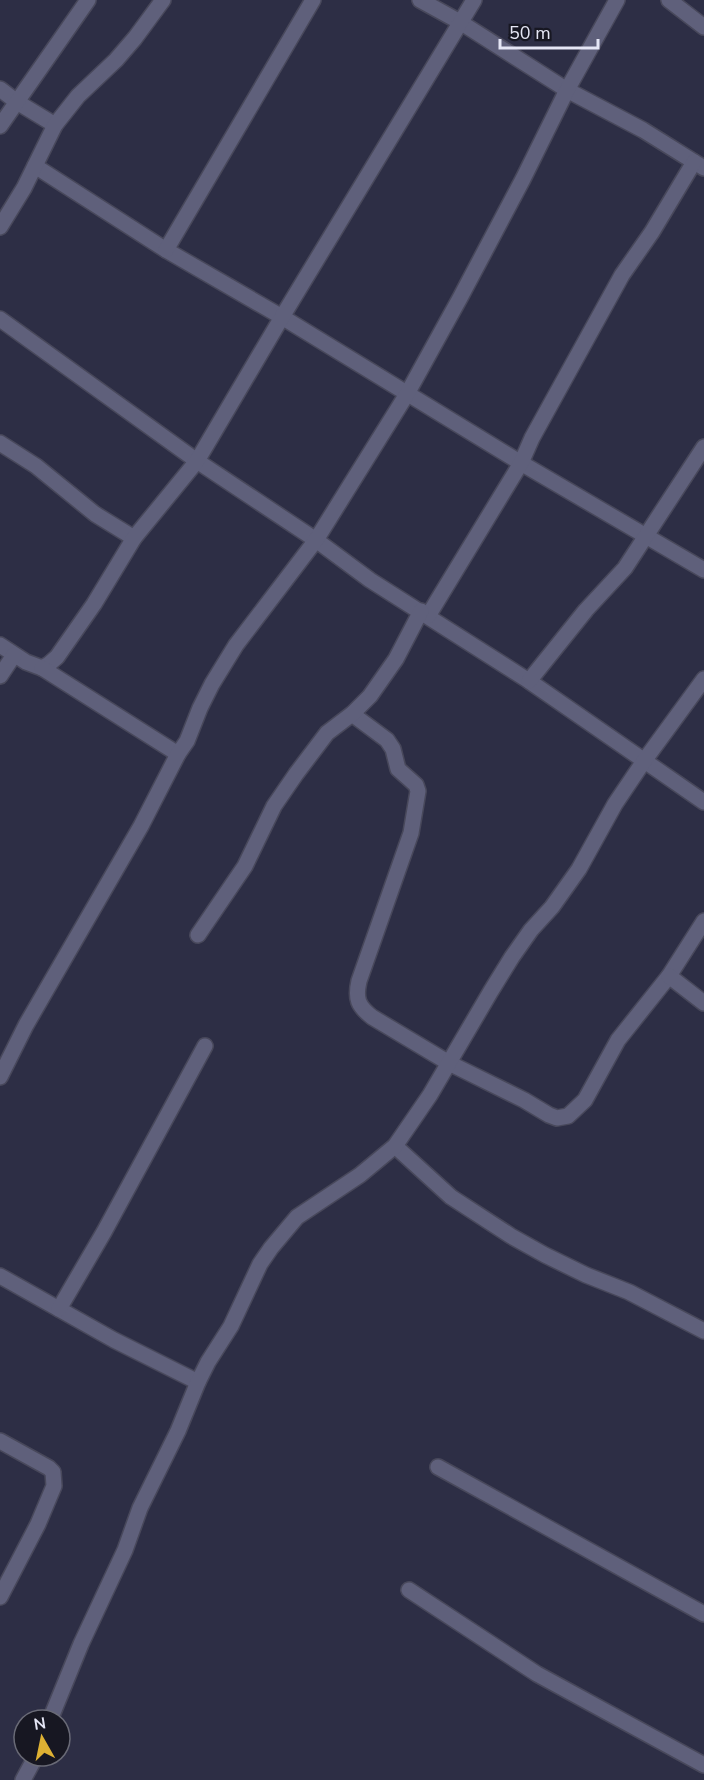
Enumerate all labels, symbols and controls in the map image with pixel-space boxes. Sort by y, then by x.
scale bar [500,12,598,50]
text: 50 m [509,21,551,45]
north arrow [12,1708,72,1768]
text: N [32,1712,47,1736]

